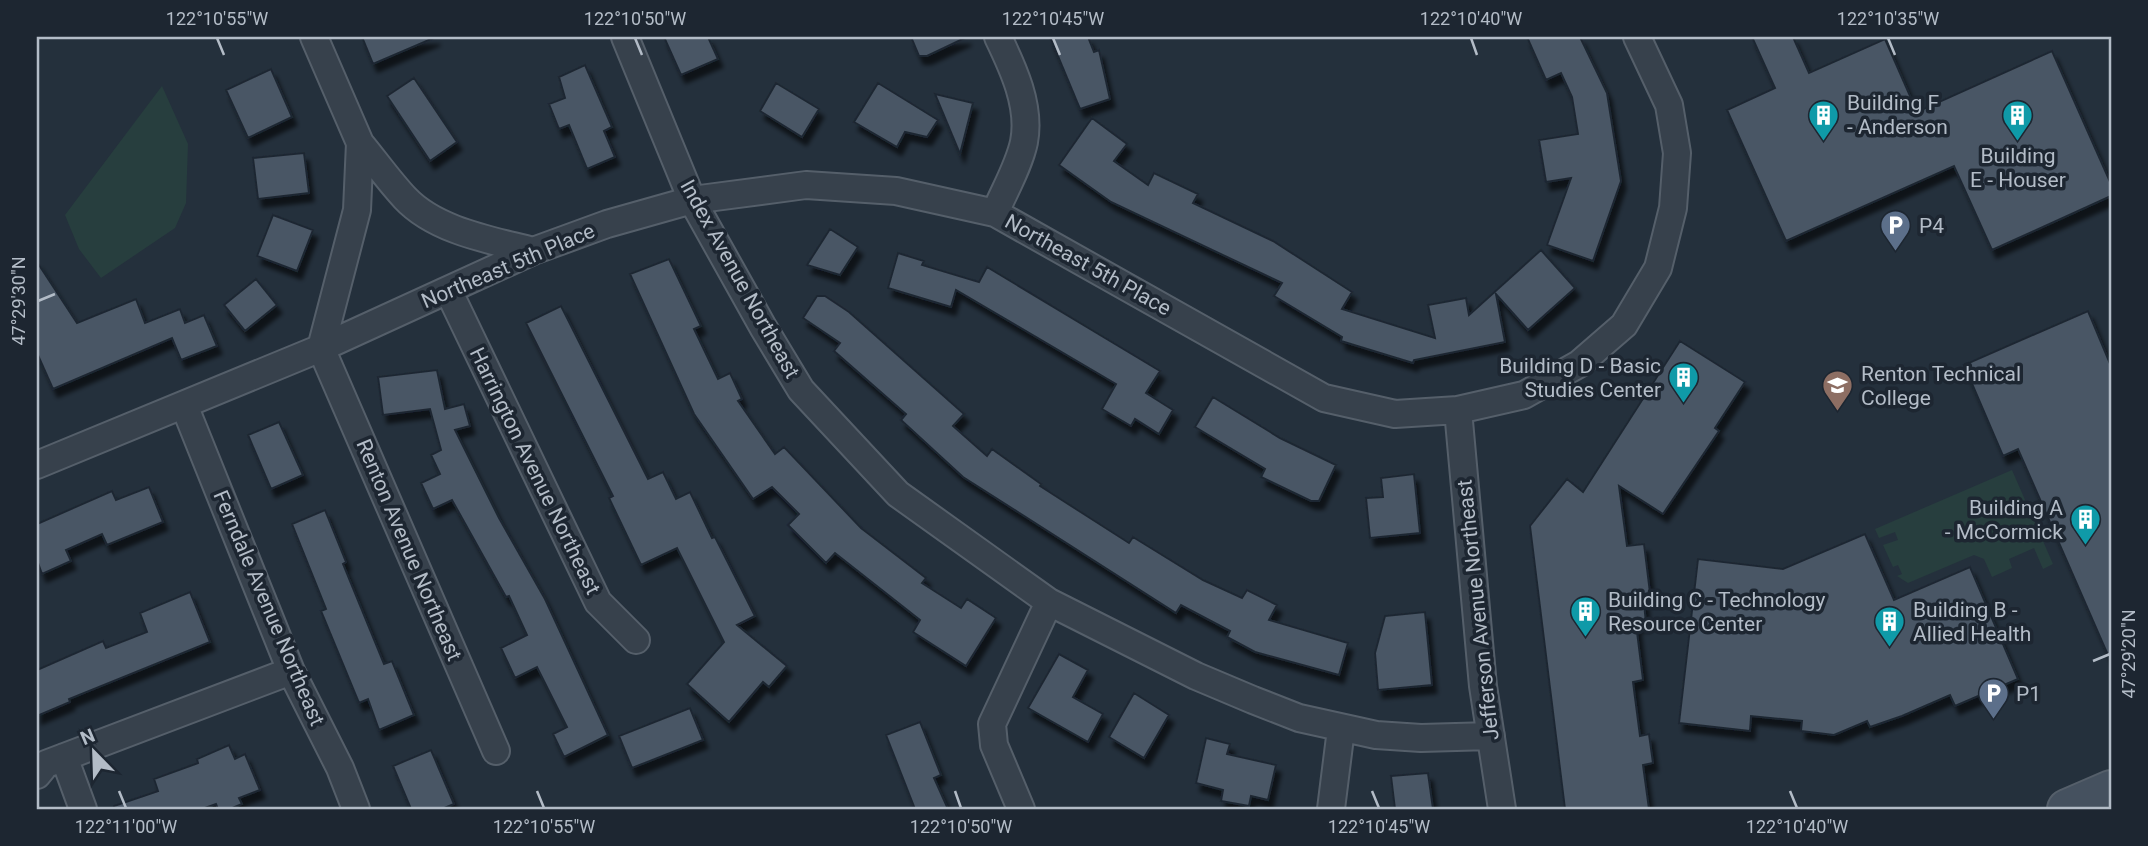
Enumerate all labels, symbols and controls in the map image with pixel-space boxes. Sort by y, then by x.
text: 122°10'55"W [166,8,268,29]
text: 122°10'50"W [584,8,686,29]
text: 122°10'45"W [1002,8,1104,29]
text: 122°10'40"W [1420,8,1522,29]
text: 122°10'35"W [1837,8,1939,29]
place label: Building F - Anderson [1847,91,1948,139]
building icon: Building F - Anderson [1807,98,1841,142]
building icon: Building E - Houser [2001,99,2035,143]
place label: Building E - Houser [1970,144,2066,192]
street label: Index Avenue Northeast [675,176,805,382]
street label: Northeast 5th Place [1001,209,1175,321]
parking icon: P4 [1879,209,1913,253]
place label: P4 [1919,214,1944,238]
street label: Northeast 5th Place [418,219,598,313]
text: 47°29'30"N [8,256,29,346]
street label: Harrington Avenue Northeast [465,344,605,598]
place label: Building D - Basic Studies Center [1499,354,1661,402]
building icon: Building D - Basic Studies Center [1667,361,1701,405]
place label: Renton Technical College [1861,362,2021,410]
school or university icon: Renton Technical College [1821,369,1855,413]
street label: Renton Avenue Northeast [351,436,467,664]
street label: Jefferson Avenue Northeast [1452,478,1504,742]
street label: Ferndale Avenue Northeast [208,487,330,729]
place label: Building A - McCormick [1945,496,2063,544]
building icon: Building A - McCormick [2069,503,2103,547]
place label: Building C - Technology Resource Center [1608,588,1826,636]
building icon: Building C - Technology Resource Center [1568,595,1602,639]
place label: Building B - Allied Health [1913,598,2031,646]
building icon: Building B - Allied Health [1873,605,1907,649]
text: 47°29'20"N [2118,609,2139,699]
parking icon: P1 [1976,677,2010,721]
place label: P1 [2016,682,2041,706]
north arrow [60,716,130,786]
text: N [77,724,98,750]
text: 122°11'00"W [75,816,177,837]
text: 122°10'55"W [493,816,595,837]
text: 122°10'50"W [910,816,1012,837]
text: 122°10'45"W [1328,816,1430,837]
text: 122°10'40"W [1746,816,1848,837]

